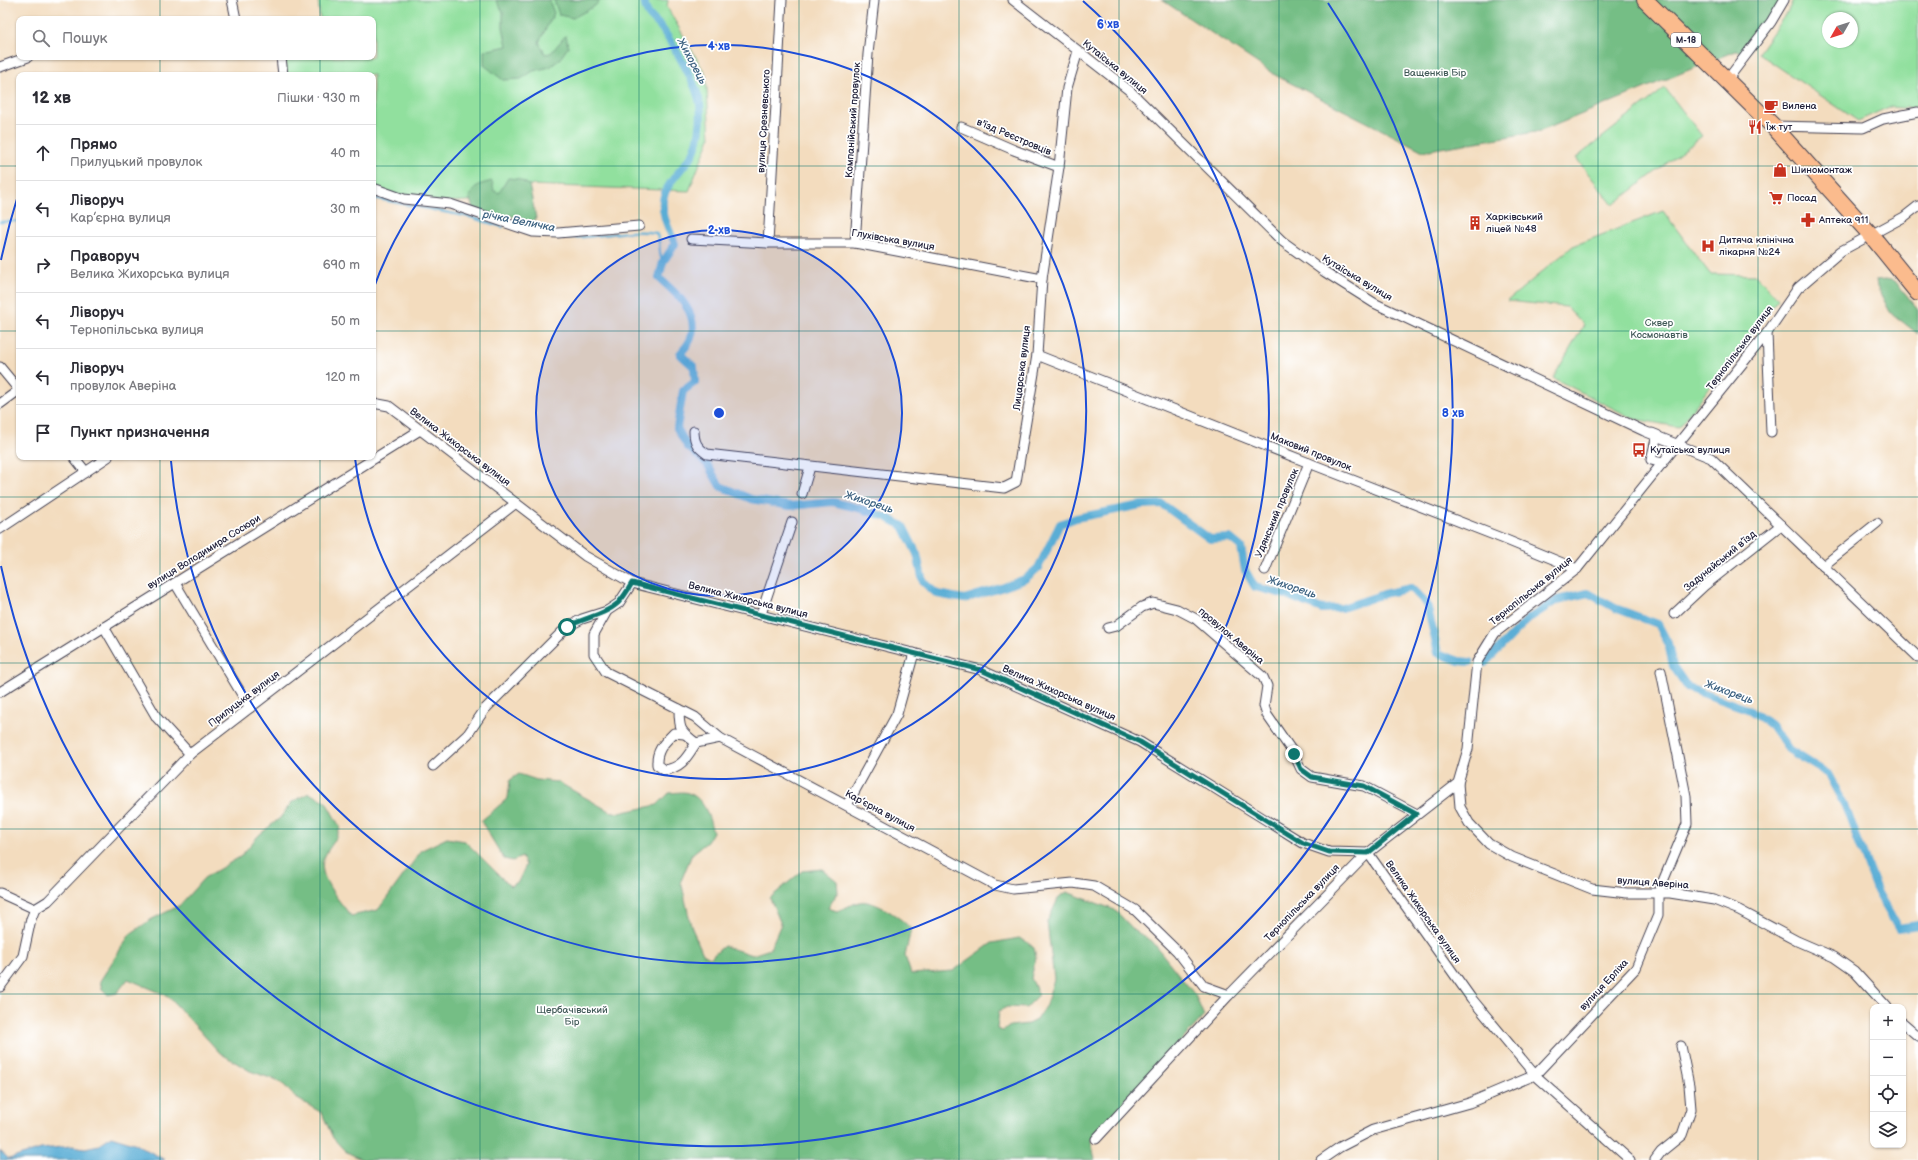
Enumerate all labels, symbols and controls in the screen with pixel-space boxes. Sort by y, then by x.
north arrow [1822,12,1858,48]
search box [16,16,376,60]
text: 6 хв [1097,17,1120,32]
icon: search [30,27,52,49]
text: Пошук [62,29,108,48]
road number: М-18 [1671,33,1701,47]
water label: Жихорець [674,35,710,87]
street label: Кутаїська вулиця [1080,37,1150,97]
text: 4 хв [708,39,731,54]
street label: Компанійський провулок [843,61,863,178]
park label: Ващенків Бір [1404,67,1467,79]
street label: вулиця Срезневського [755,69,773,173]
text: 12 хв [32,88,71,108]
text: Пішки · 930 m [277,90,360,106]
cafe icon: Вилена [1763,98,1779,114]
place label: Вилена [1782,100,1817,112]
street label: в'їзд Реєстровців [975,116,1054,158]
restaurant icon: Їж тут [1747,119,1763,135]
place label: Їж тут [1765,121,1793,133]
text: Прямо [70,135,117,154]
icon: ahead [32,142,54,164]
text: 40 m [330,145,360,161]
text: Прилуцький провулок [70,154,202,170]
shop icon: Шиномонтаж [1772,162,1788,178]
place label: Шиномонтаж [1791,164,1852,176]
supermarket icon: Посад [1768,190,1784,206]
text: Ліворуч [70,191,124,210]
place label: Посад [1787,192,1817,204]
icon: left [32,198,54,220]
text: 30 m [330,201,360,217]
water label: річка Величка [481,207,557,234]
text: Кар’єрна вулиця [70,210,171,226]
place label: Харківський ліцей №48 [1486,211,1543,235]
pharmacy icon: Аптека 911 [1800,212,1816,228]
place label: Аптека 911 [1818,214,1868,226]
building icon: Харківський ліцей №48 [1467,215,1483,231]
text: 2 хв [708,223,731,238]
street label: Глухівська вулиця [851,227,936,253]
place label: Дитяча клінічна лікарня №24 [1719,234,1794,258]
hospital icon: Дитяча клінічна лікарня №24 [1700,238,1716,254]
text: Праворуч [70,247,140,266]
street label: Кутаїська вулиця [1320,252,1395,304]
icon: right [32,254,54,276]
text: 690 m [323,257,360,273]
text: Велика Жихорська вулиця [70,266,230,282]
text: Ліворуч [70,303,124,322]
street label: Тернопільська вулиця [1704,303,1776,393]
icon: left [32,310,54,332]
text: 50 m [331,313,360,329]
park label: Сквер Космонавтів [1630,317,1689,341]
text: Тернопільська вулиця [70,322,204,338]
street label: Лицарська вулиця [1011,324,1033,412]
text: Ліворуч [70,359,124,378]
icon: left [32,366,54,388]
text: 120 m [325,369,360,385]
text: провулок Аверіна [70,378,177,394]
street label: Велика Жихорська вулиця [407,405,513,489]
centre of rings [712,406,726,420]
text: 8 хв [1442,406,1465,421]
icon: arrive [32,422,54,444]
text: Пункт призначення [70,423,210,442]
street label: Маковий провулок [1269,430,1354,474]
bus stop icon: Кутаїська вулиця [1631,442,1647,458]
place label: Кутаїська вулиця [1650,444,1730,456]
street label: Удянський провулок [1253,466,1301,559]
water label: Жихорець [842,488,896,516]
street label: вулиця Володимира Сосюри [145,512,263,592]
street label: Задунайський в’їзд [1682,528,1758,594]
street label: Тернопільська вулиця [1487,554,1575,628]
water label: Жихорець [1265,573,1319,601]
street label: Велика Жихорська вулиця [687,579,809,621]
street label: провулок Аверіна [1196,605,1266,667]
route start [558,618,576,636]
street label: Велика Жихорська вулиця [1000,663,1118,724]
street label: Прилуцька вулиця [206,668,282,730]
water label: Жихорець [1702,677,1756,707]
route end [1285,745,1303,763]
street label: Кар’єрна вулиця [843,788,917,835]
street label: Велика Жихорська вулиця [1383,858,1463,966]
street label: Тернопільська вулиця [1262,861,1342,944]
street label: вулиця Аверіна [1617,875,1689,891]
street label: вулиця Ерліха [1577,957,1631,1013]
park label: Щербачівський Бір [536,1004,608,1028]
map controls [1870,1004,1906,1148]
button: + [1870,1004,1906,1040]
button: − [1870,1040,1906,1076]
button: locate [1870,1076,1906,1112]
button: layers [1870,1112,1906,1148]

